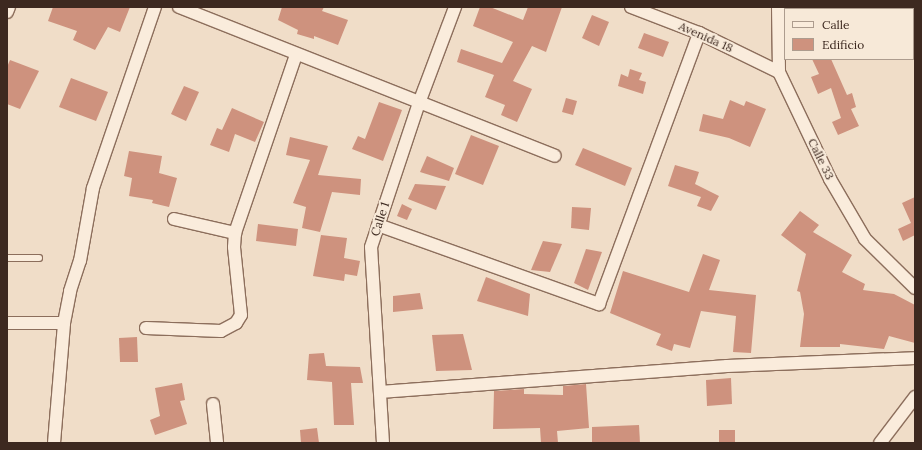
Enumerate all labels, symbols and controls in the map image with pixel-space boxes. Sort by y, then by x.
legend [784,8,914,60]
text: Calle [822,17,850,32]
street label: Avenida 18 [677,19,735,55]
text: Edificio [822,37,864,52]
street label: Calle 33 [805,136,837,182]
street label: Calle 1 [368,200,392,238]

